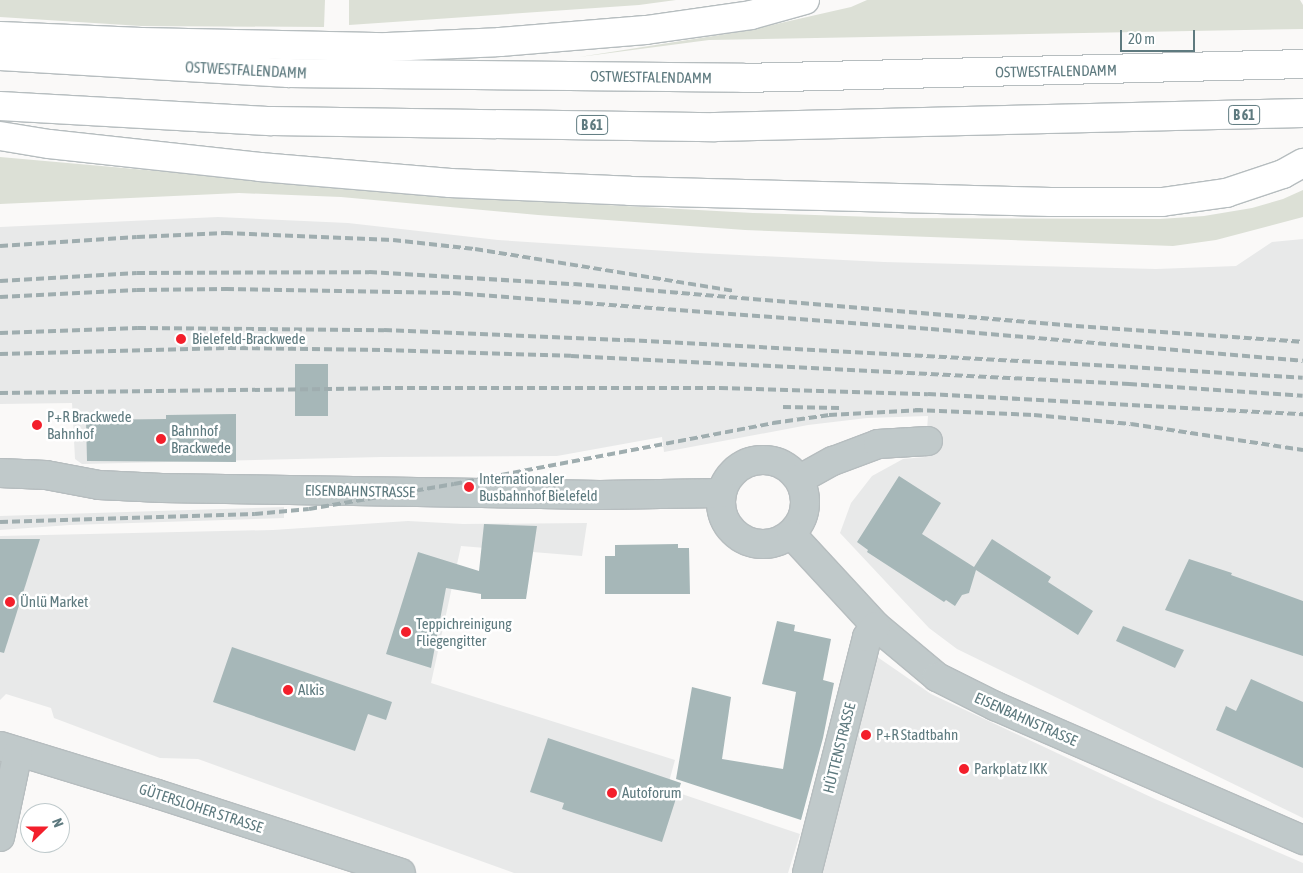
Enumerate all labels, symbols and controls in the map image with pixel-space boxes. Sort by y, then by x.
scale bar [1123,20,1198,52]
text: 20 m [1128,30,1155,47]
street label: OSTWESTFALENDAMM [185,58,307,82]
street label: OSTWESTFALENDAMM [995,61,1117,81]
street label: OSTWESTFALENDAMM [590,67,712,87]
road number: B 61 [1228,104,1260,126]
road number: B 61 [576,114,608,136]
place label: Bielefeld-Brackwede [192,330,305,348]
marker: Bielefeld-Brackwede [174,332,188,346]
place label: P+R Brackwede Bahnhof [47,407,132,442]
marker: P+R Brackwede Bahnhof [31,419,43,431]
place label: Bahnhof Brackwede [171,421,231,456]
marker: Bahnhof Brackwede [155,433,167,445]
place label: Internationaler Busbahnhof Bielefeld [479,469,598,504]
street label: EISENBAHNSTRASSE [305,481,415,501]
marker: Internationaler Busbahnhof Bielefeld [463,481,475,493]
place label: Ünlü Market [20,593,88,611]
marker: Ünlü Market [4,596,16,608]
place label: Teppichreinigung Fliegengitter [416,614,512,649]
marker: Teppichreinigung Fliegengitter [400,626,412,638]
place label: Alkis [298,681,324,699]
marker: Alkis [282,684,294,696]
street label: EISENBAHNSTRASSE [972,688,1080,750]
street label: HÜTTENSTRASSE [819,701,859,795]
place label: P+R Stadtbahn [876,726,958,744]
marker: P+R Stadtbahn [860,729,872,741]
place label: Parkplatz IKK [974,760,1047,778]
marker: Parkplatz IKK [958,763,970,775]
street label: GÜTERSLOHER STRASSE [137,779,265,837]
place label: Autoforum [622,784,681,802]
marker: Autoforum [606,787,618,799]
north arrow [20,803,70,853]
text: N [49,816,67,830]

